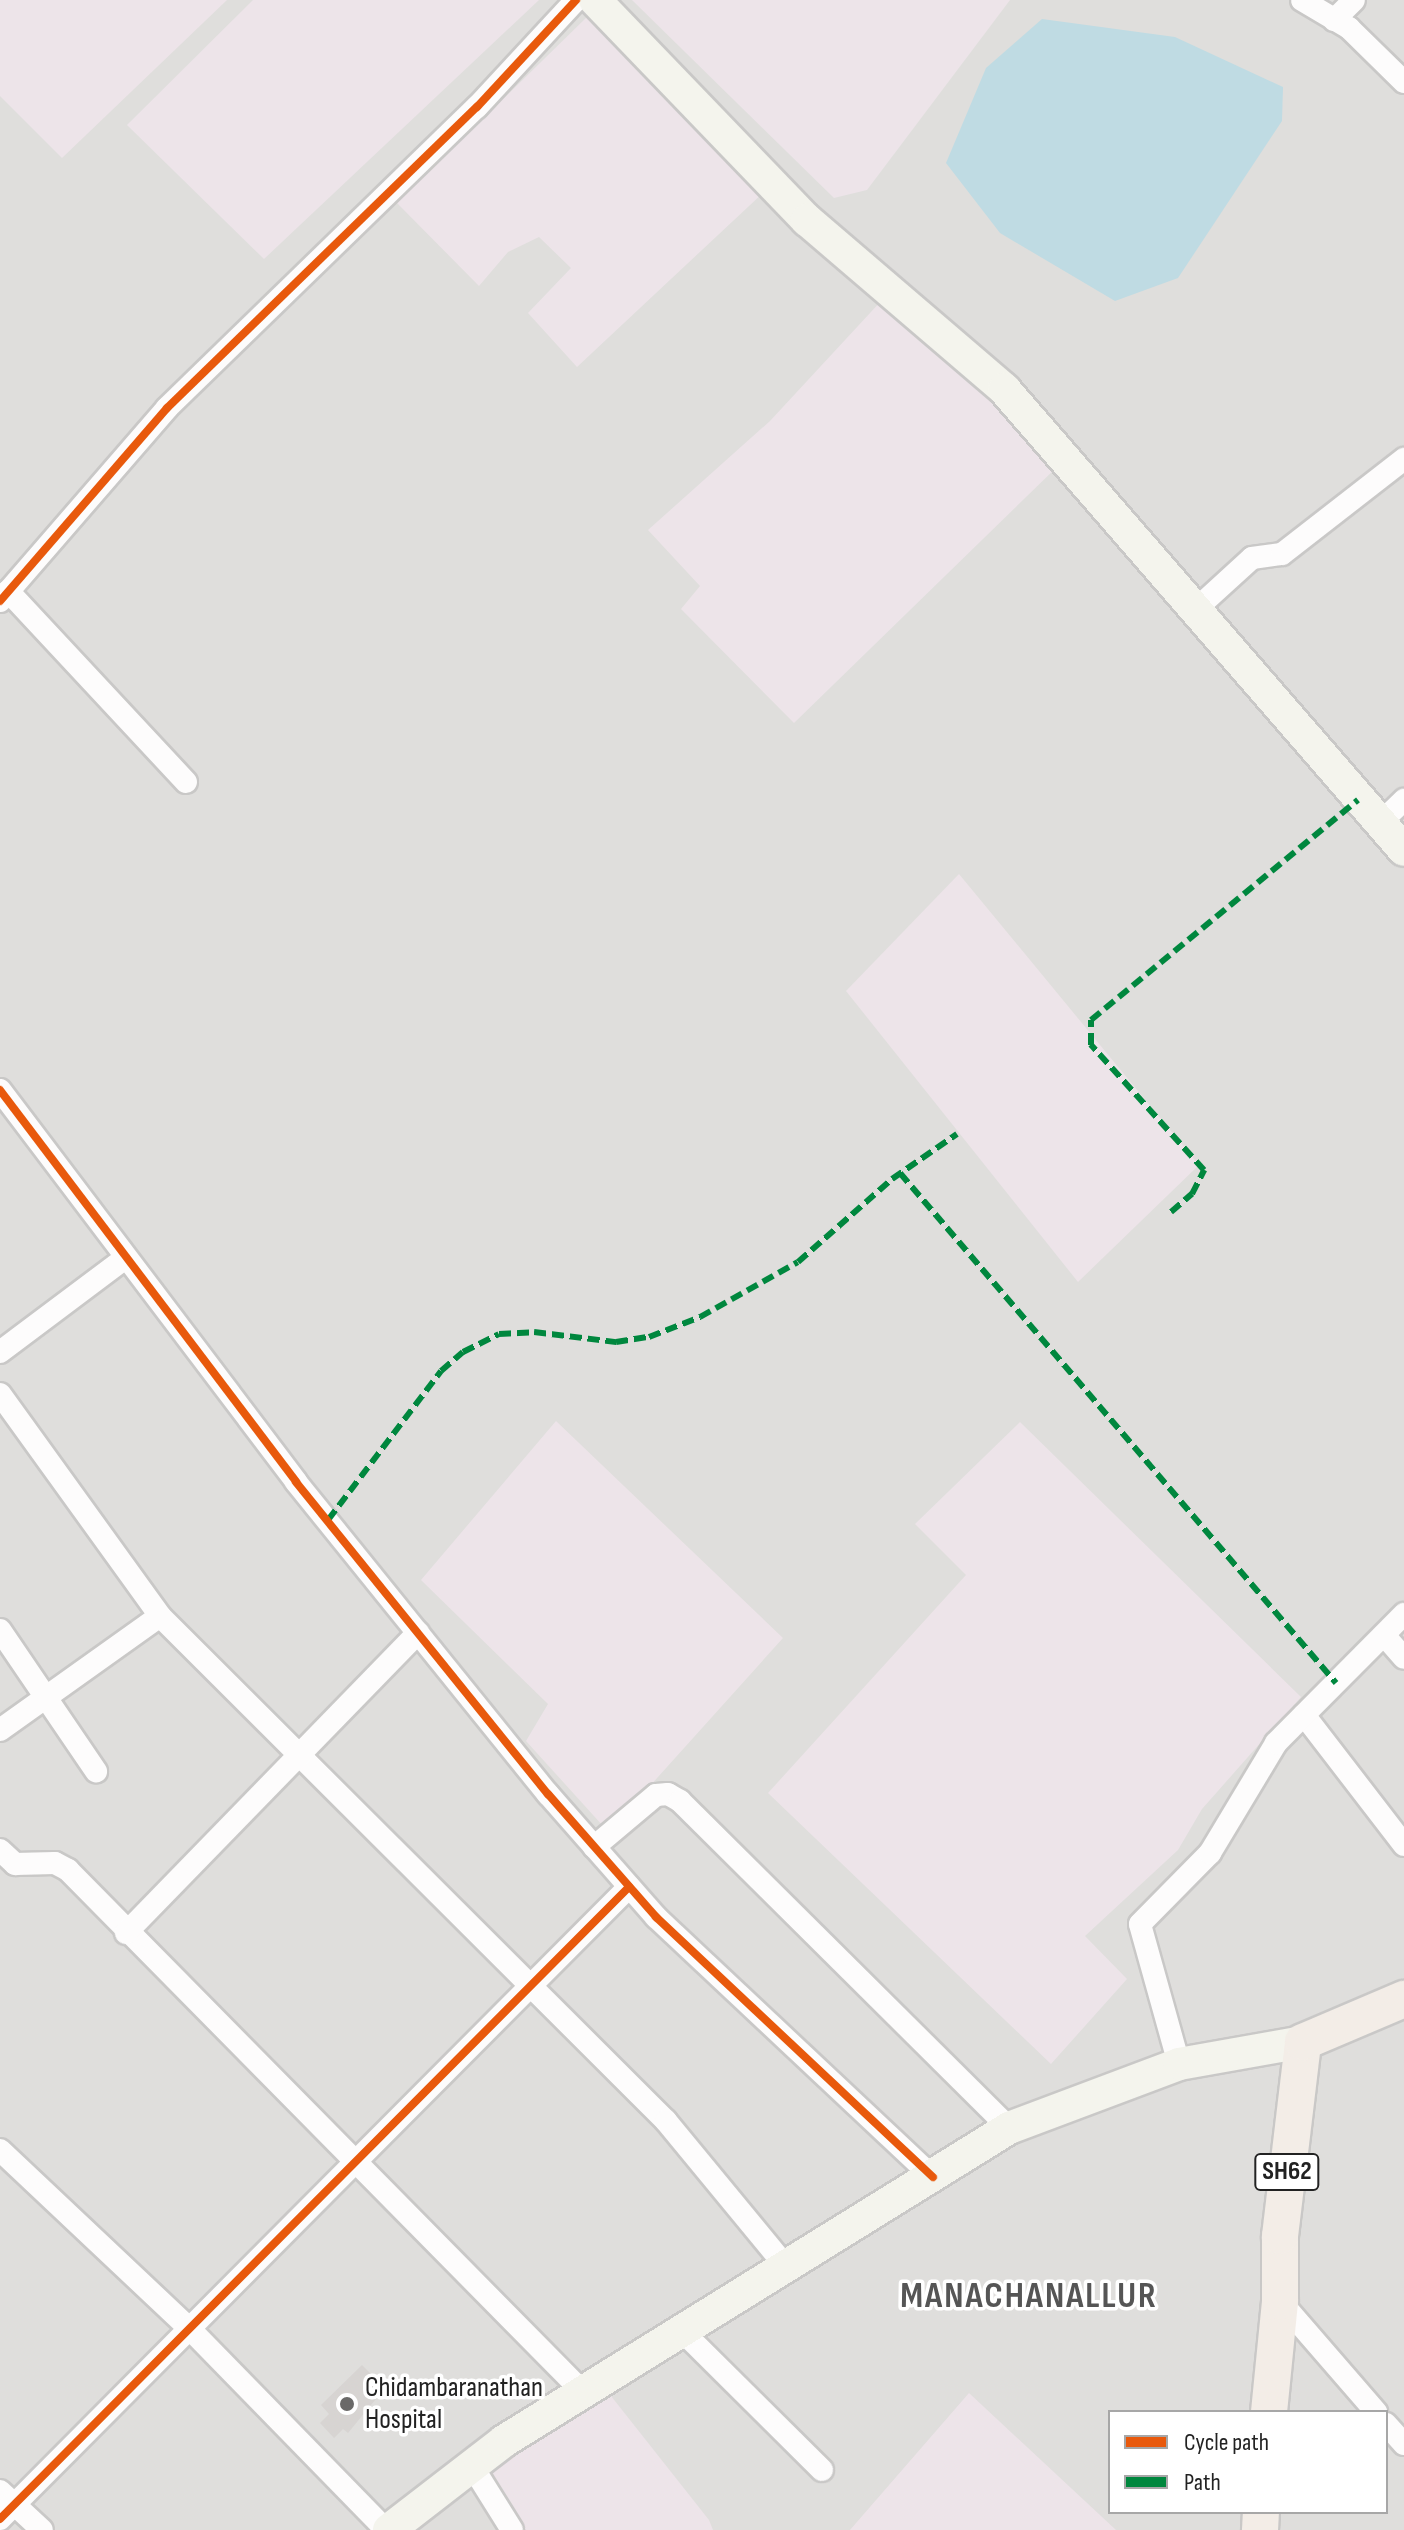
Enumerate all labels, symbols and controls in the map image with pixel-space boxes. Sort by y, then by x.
road number: SH62 [1253,2150,1321,2194]
district label: MANACHANALLUR [900,2275,1158,2319]
place label: Chidambaranathan Hospital [365,2371,543,2437]
marker: Chidambaranathan Hospital [336,2393,358,2415]
legend [1108,2410,1388,2514]
text: Cycle path [1184,2428,1269,2457]
text: Path [1184,2468,1221,2497]

